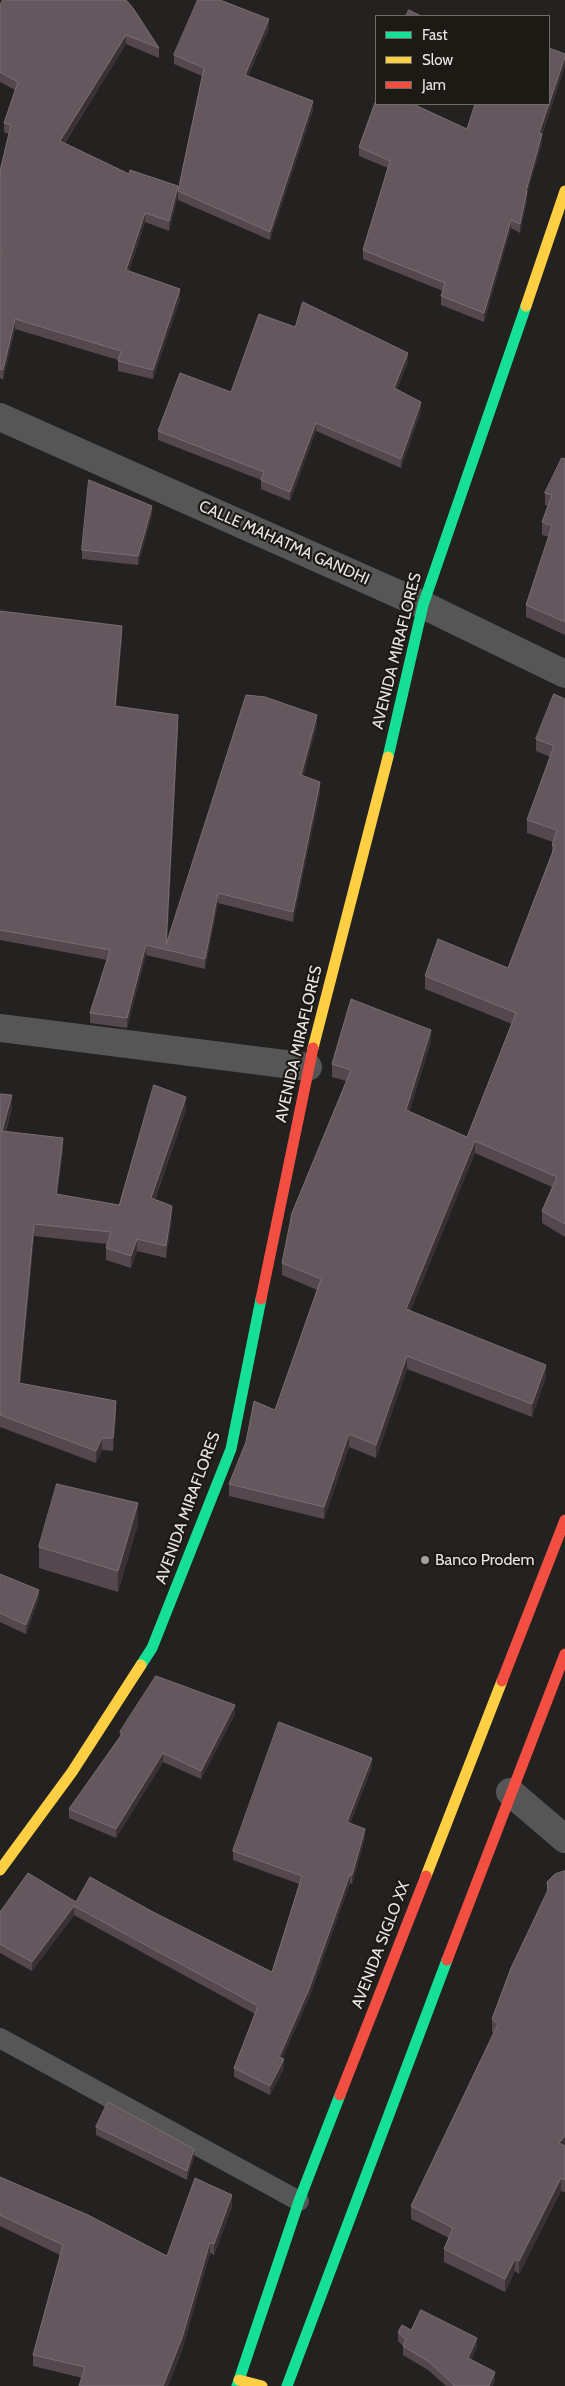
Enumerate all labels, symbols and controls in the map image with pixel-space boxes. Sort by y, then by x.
legend [375,15,550,105]
text: Fast [422,26,447,44]
text: Slow [422,51,453,69]
text: Jam [422,76,446,94]
street label: CALLE MAHATMA GANDHI [196,497,372,589]
street label: AVENIDA MIRAFLORES [368,571,426,731]
street label: AVENIDA MIRAFLORES [272,964,326,1124]
street label: AVENIDA MIRAFLORES [152,1429,224,1587]
place label: Banco Prodem [435,1550,535,1570]
marker: Banco Prodem [419,1554,431,1566]
street label: AVENIDA SIGLO XX [348,1879,414,2011]

